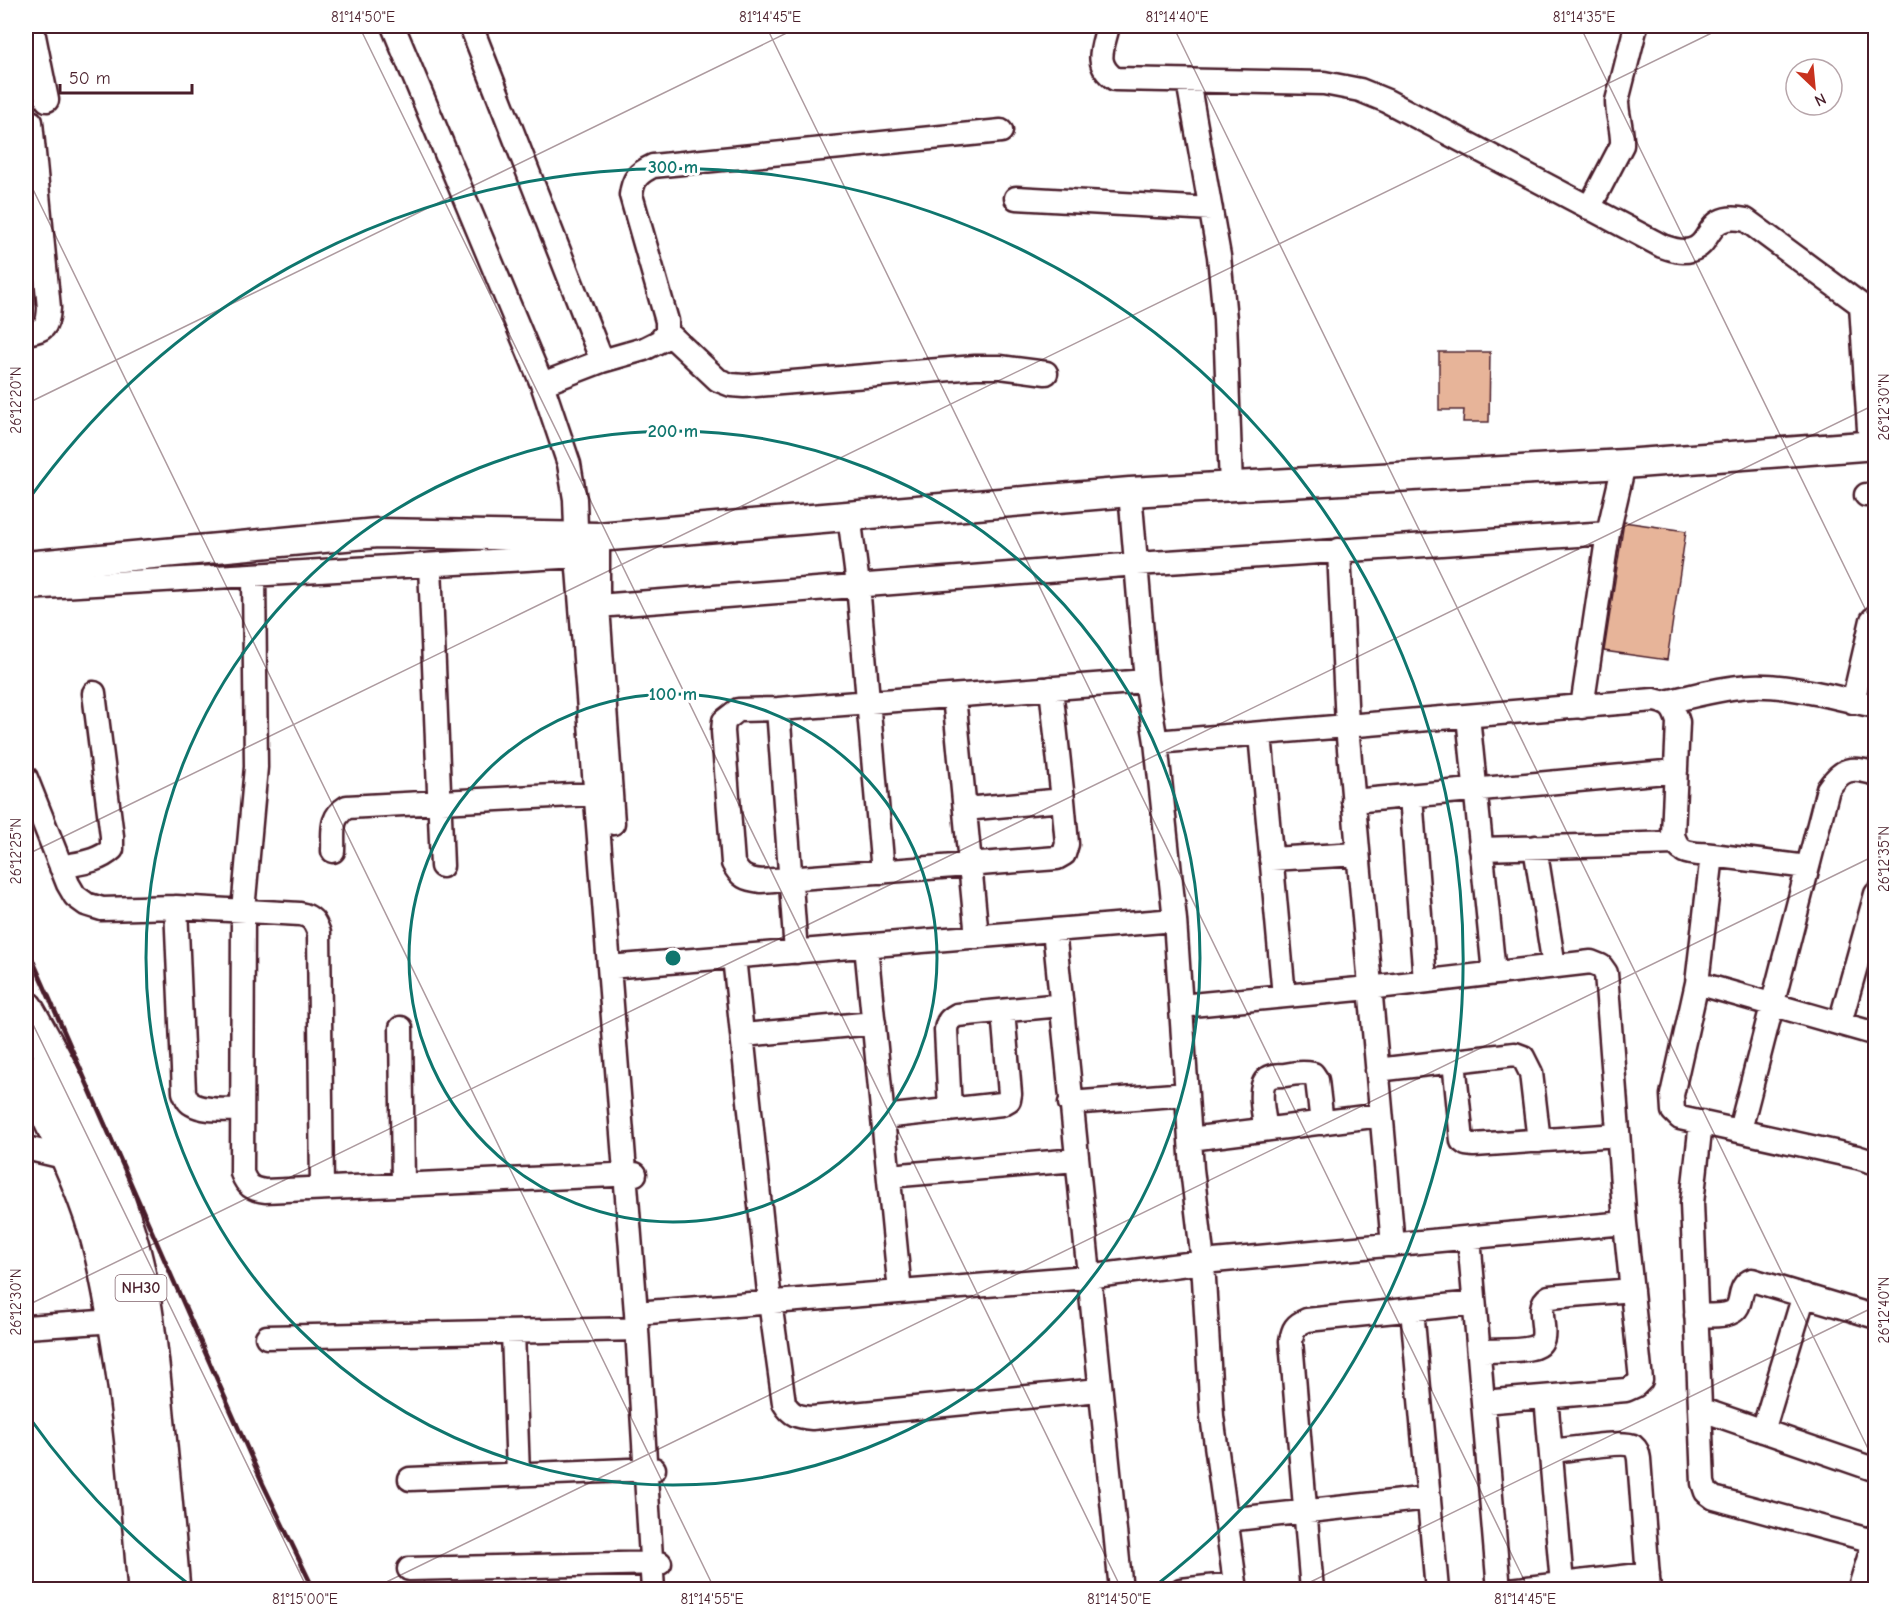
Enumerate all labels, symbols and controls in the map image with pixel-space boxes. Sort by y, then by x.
text: 81°14'50"E [331,8,395,26]
text: 81°14'45"E [739,8,801,26]
text: 81°14'40"E [1145,8,1209,26]
text: 81°14'35"E [1553,8,1615,26]
scale bar [60,57,192,95]
north arrow [1784,57,1844,117]
text: 50 m [69,68,111,89]
text: N [1812,89,1829,110]
text: 300 m [648,157,698,178]
text: 26°12'20"N [7,366,25,434]
text: 26°12'30"N [1875,373,1893,441]
text: 200 m [648,421,698,442]
text: 100 m [649,684,697,705]
text: 26°12'25"N [7,818,25,884]
text: 26°12'35"N [1875,826,1893,892]
centre of rings [663,948,683,968]
text: 26°12'30"N [7,1268,25,1336]
road number: NH30 [116,1275,166,1301]
text: 26°12'40"N [1875,1277,1893,1343]
text: 81°15'00"E [272,1590,338,1608]
text: 81°14'55"E [681,1590,743,1608]
text: 81°14'50"E [1087,1590,1151,1608]
text: 81°14'45"E [1494,1590,1556,1608]

